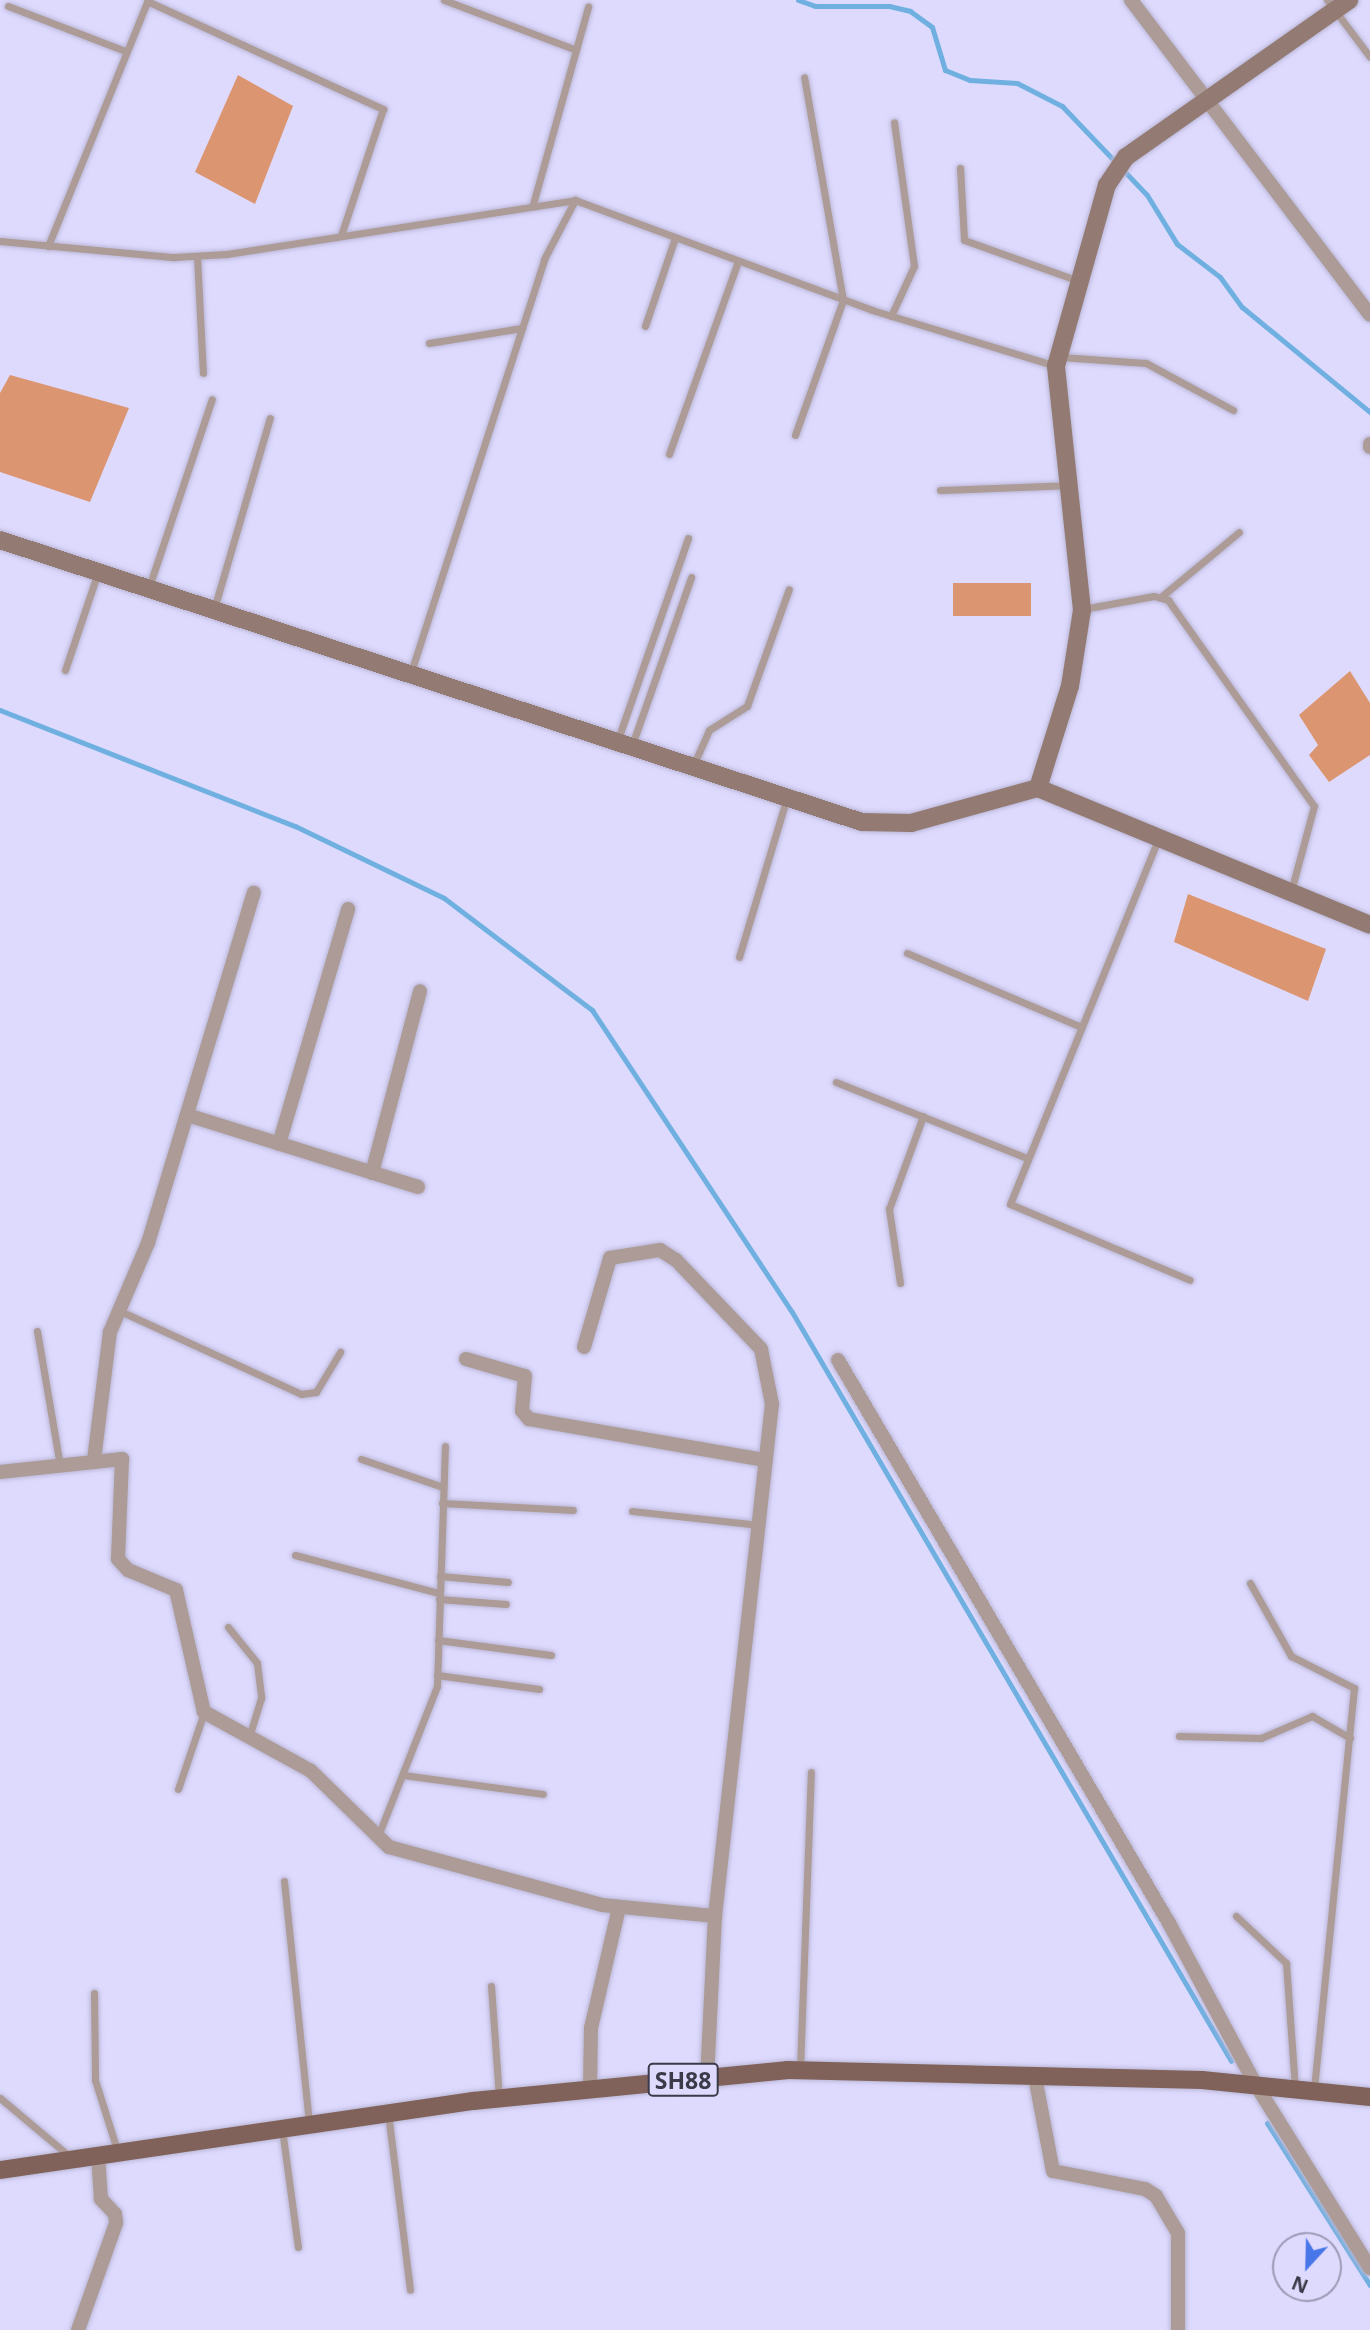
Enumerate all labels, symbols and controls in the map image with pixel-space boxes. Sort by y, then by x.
road number: SH88 [646,2060,720,2100]
north arrow [1272,2232,1342,2302]
text: N [1288,2270,1312,2300]

